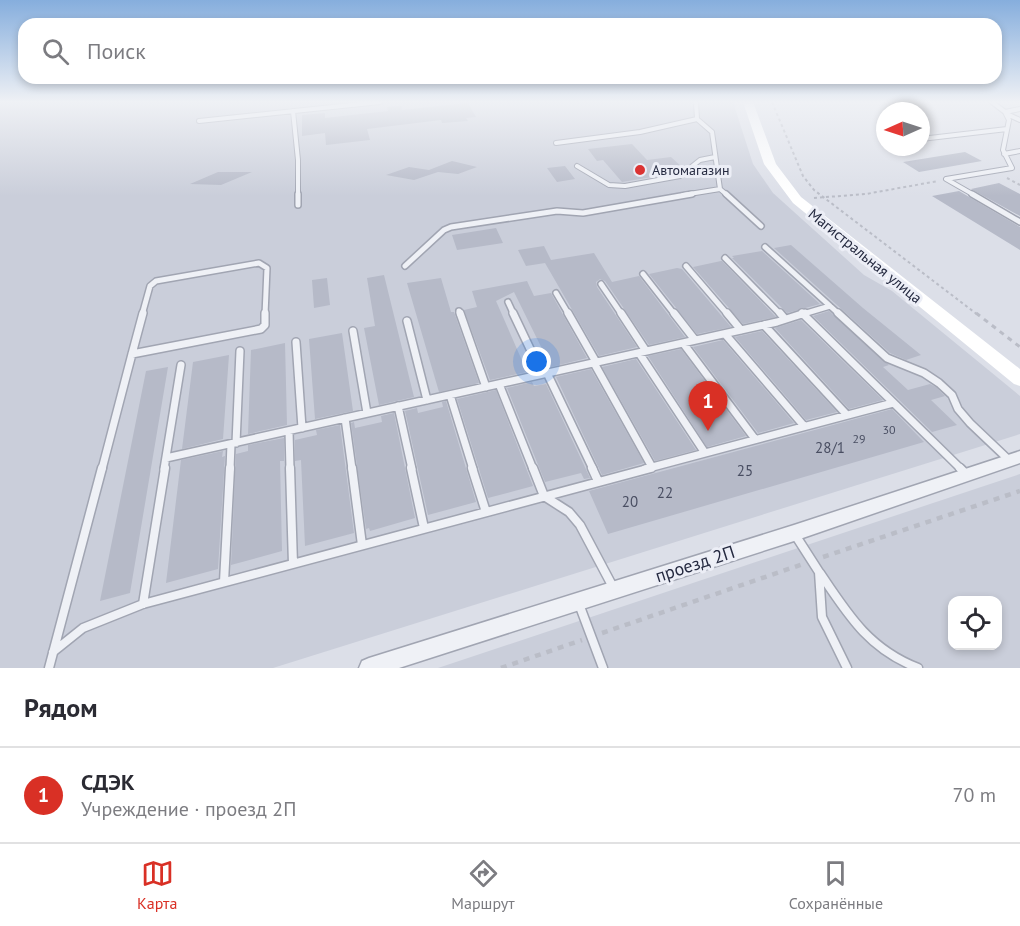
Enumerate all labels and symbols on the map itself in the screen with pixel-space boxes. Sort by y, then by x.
north arrow [876,102,930,156]
place label: Автомагазин [652,161,730,179]
marker: Автомагазин [633,163,647,177]
street label: Магистральная улица [805,204,926,307]
your location [522,347,551,376]
pin: 1 [688,382,728,431]
house number: 30 [882,422,896,437]
house number: 29 [852,431,866,446]
house number: 28/1 [815,438,845,457]
house number: 25 [737,461,753,480]
house number: 22 [657,483,673,502]
house number: 20 [622,492,638,511]
street label: проезд 2П [652,540,738,587]

